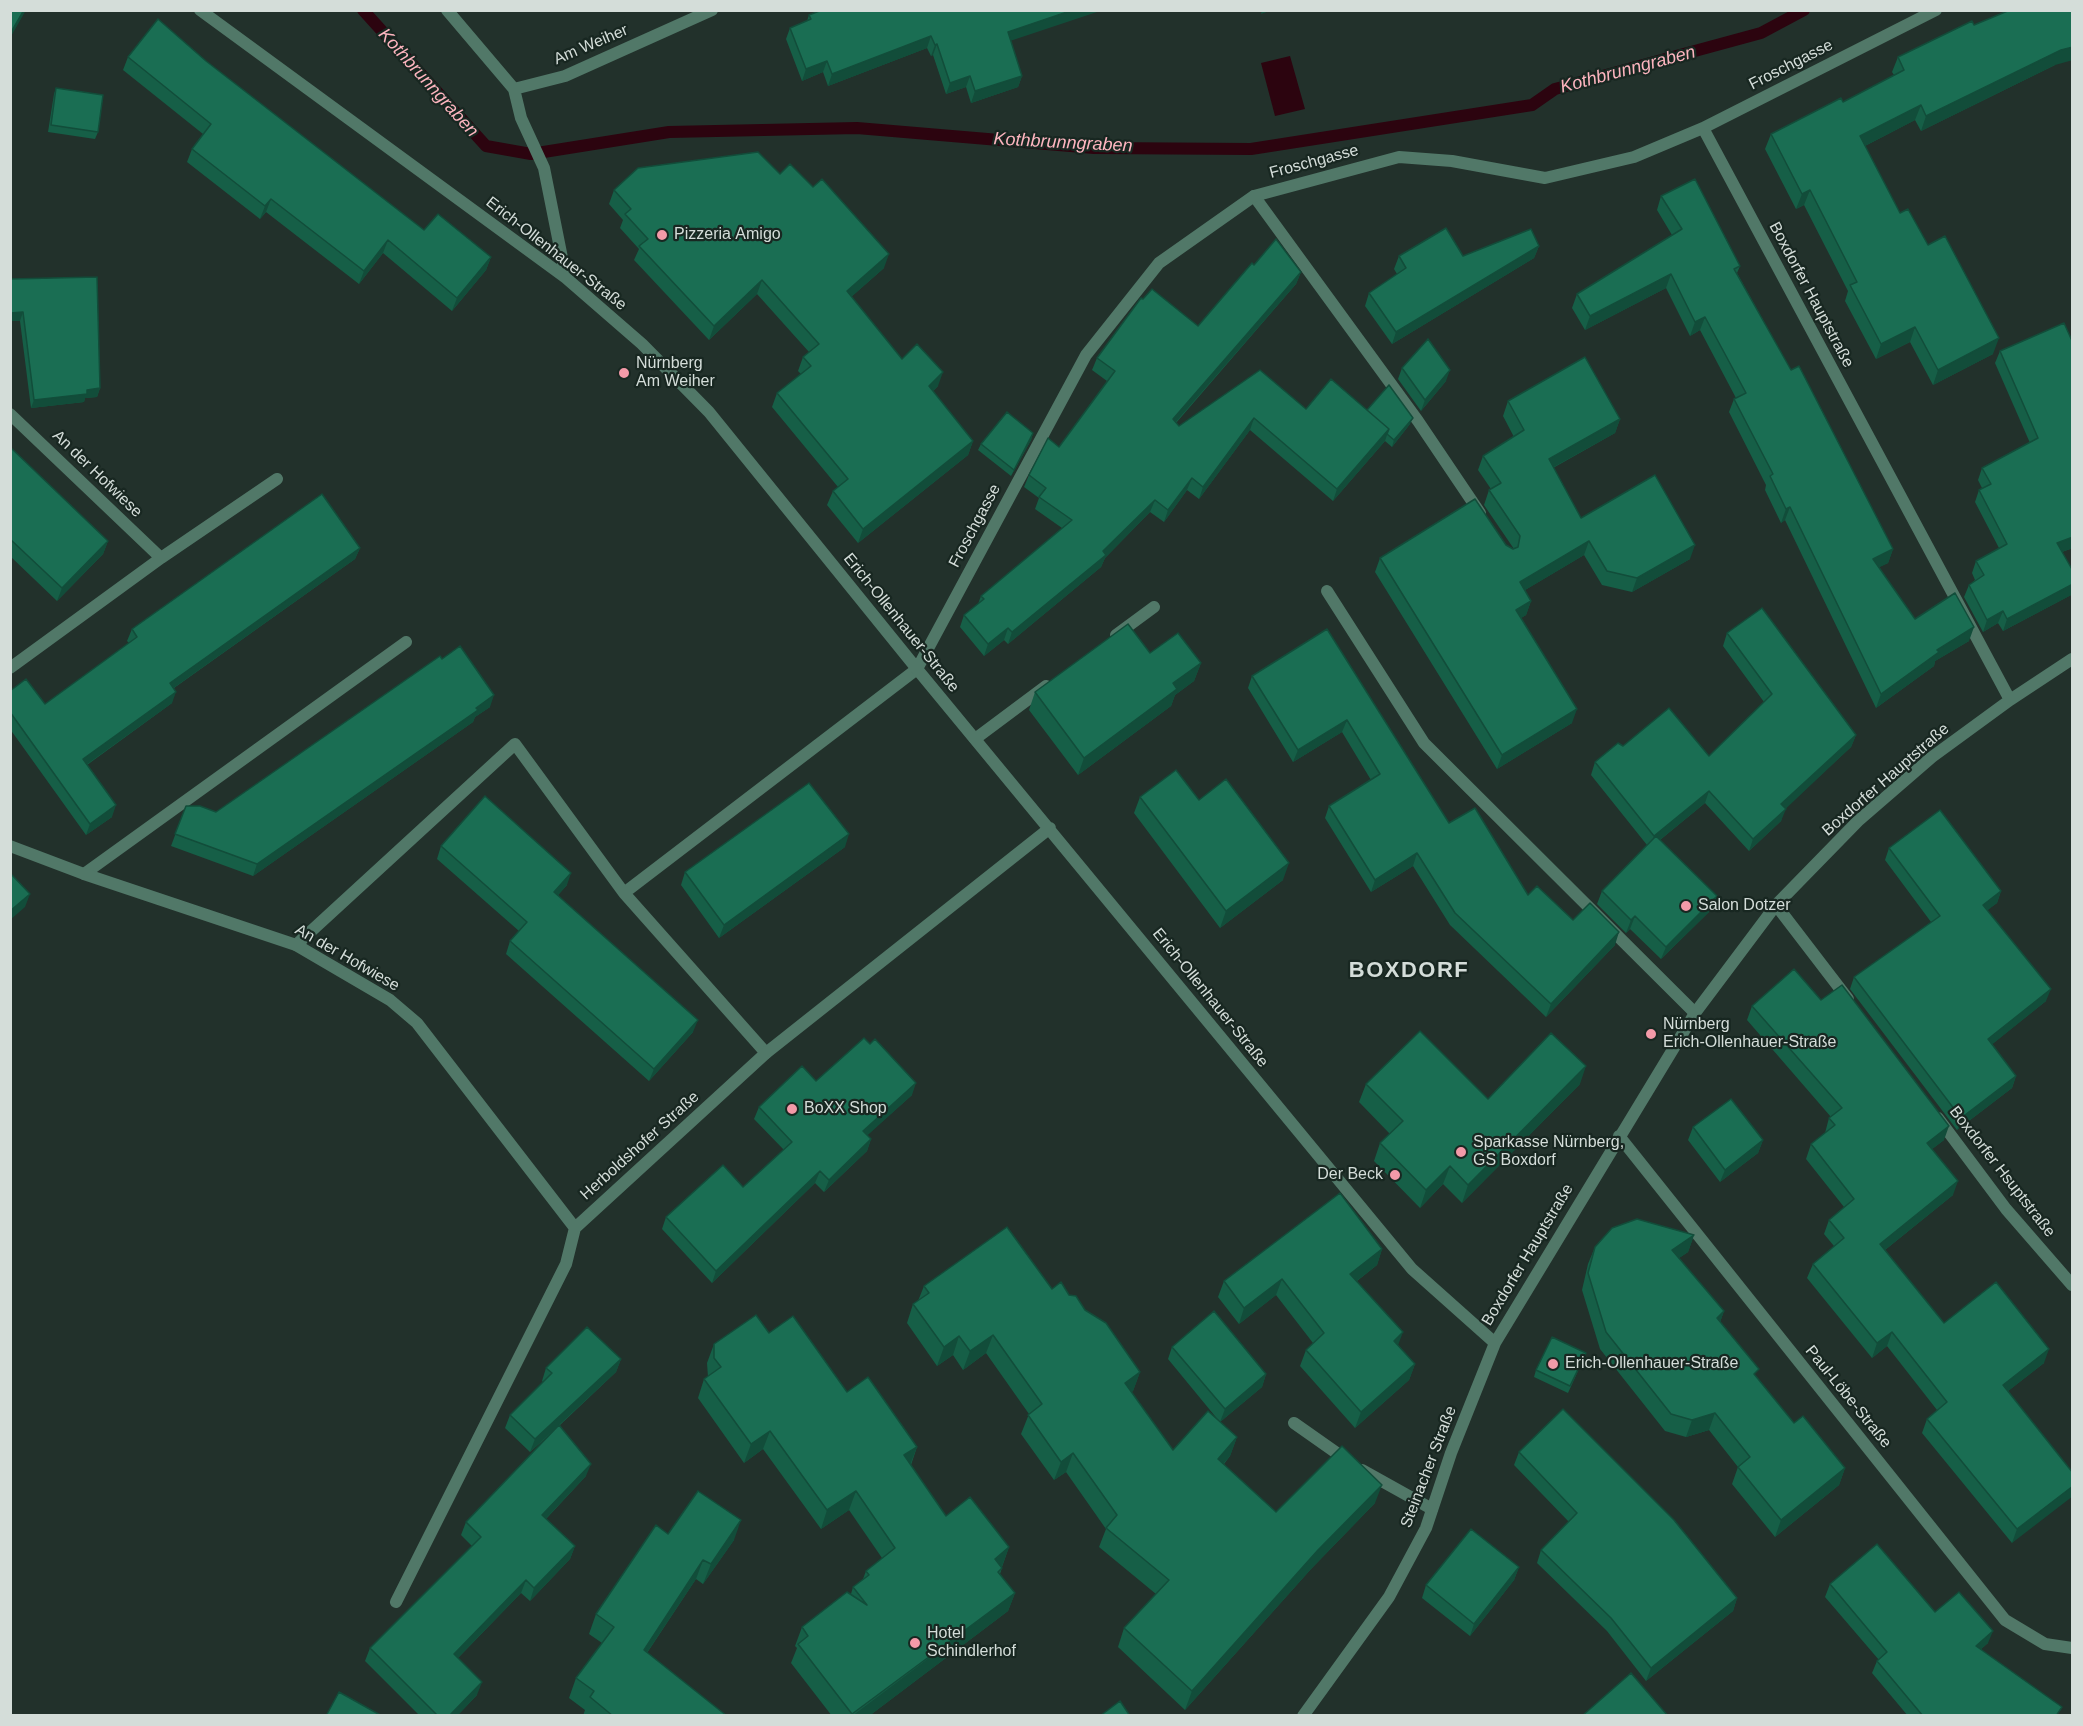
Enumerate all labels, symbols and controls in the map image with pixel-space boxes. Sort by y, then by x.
street label: Am Weiher [551,21,631,69]
water label: Kothbrunngraben [373,24,483,142]
street label: Froschgasse [1746,36,1836,94]
water label: Kothbrunngraben [1558,42,1698,98]
water label: Kothbrunngraben [993,129,1133,157]
street label: Froschgasse [1267,141,1361,183]
street label: Erich-Ollenhauer-Straße [482,193,630,315]
street label: Boxdorfer Hauptstraße [1765,219,1857,371]
place label: Pizzeria Amigo [674,225,781,245]
marker: Pizzeria Amigo [655,228,669,242]
place label: Nürnberg Am Weiher [636,354,715,392]
marker: Nürnberg Am Weiher [617,366,631,380]
street label: An der Hofwiese [48,426,146,522]
street label: Froschgasse [945,481,1005,571]
street label: Erich-Ollenhauer-Straße [839,550,963,696]
street label: Boxdorfer Hauptstraße [1819,720,1953,840]
place label: Salon Dotzer [1698,896,1790,916]
marker: Salon Dotzer [1679,899,1693,913]
street label: An der Hofwiese [291,920,403,996]
street label: Erich-Ollenhauer-Straße [1148,925,1272,1071]
district label: BOXDORF [1349,958,1469,984]
place label: Nürnberg Erich-Ollenhauer-Straße [1663,1015,1836,1053]
marker: Nürnberg Erich-Ollenhauer-Straße [1644,1027,1658,1041]
street label: Herboldshofer Straße [577,1088,703,1204]
place label: BoXX Shop [804,1099,887,1119]
marker: BoXX Shop [785,1102,799,1116]
street label: Boxdorfer Hsuptstraße [1945,1103,2059,1241]
place label: Sparkasse Nürnberg, GS Boxdorf [1473,1133,1624,1171]
marker: Sparkasse Nürnberg, GS Boxdorf [1454,1145,1468,1159]
place label: Der Beck [1317,1165,1383,1185]
marker: Der Beck [1388,1168,1402,1182]
street label: Boxdorfer Hauptstraße [1478,1181,1578,1329]
street label: Paul-Löbe-Straße [1801,1342,1895,1452]
place label: Erich-Ollenhauer-Straße [1565,1354,1738,1374]
marker: Erich-Ollenhauer-Straße [1546,1357,1560,1371]
street label: Steinacher Straße [1397,1403,1461,1531]
place label: Hotel Schindlerhof [927,1624,1016,1662]
marker: Hotel Schindlerhof [908,1636,922,1650]

